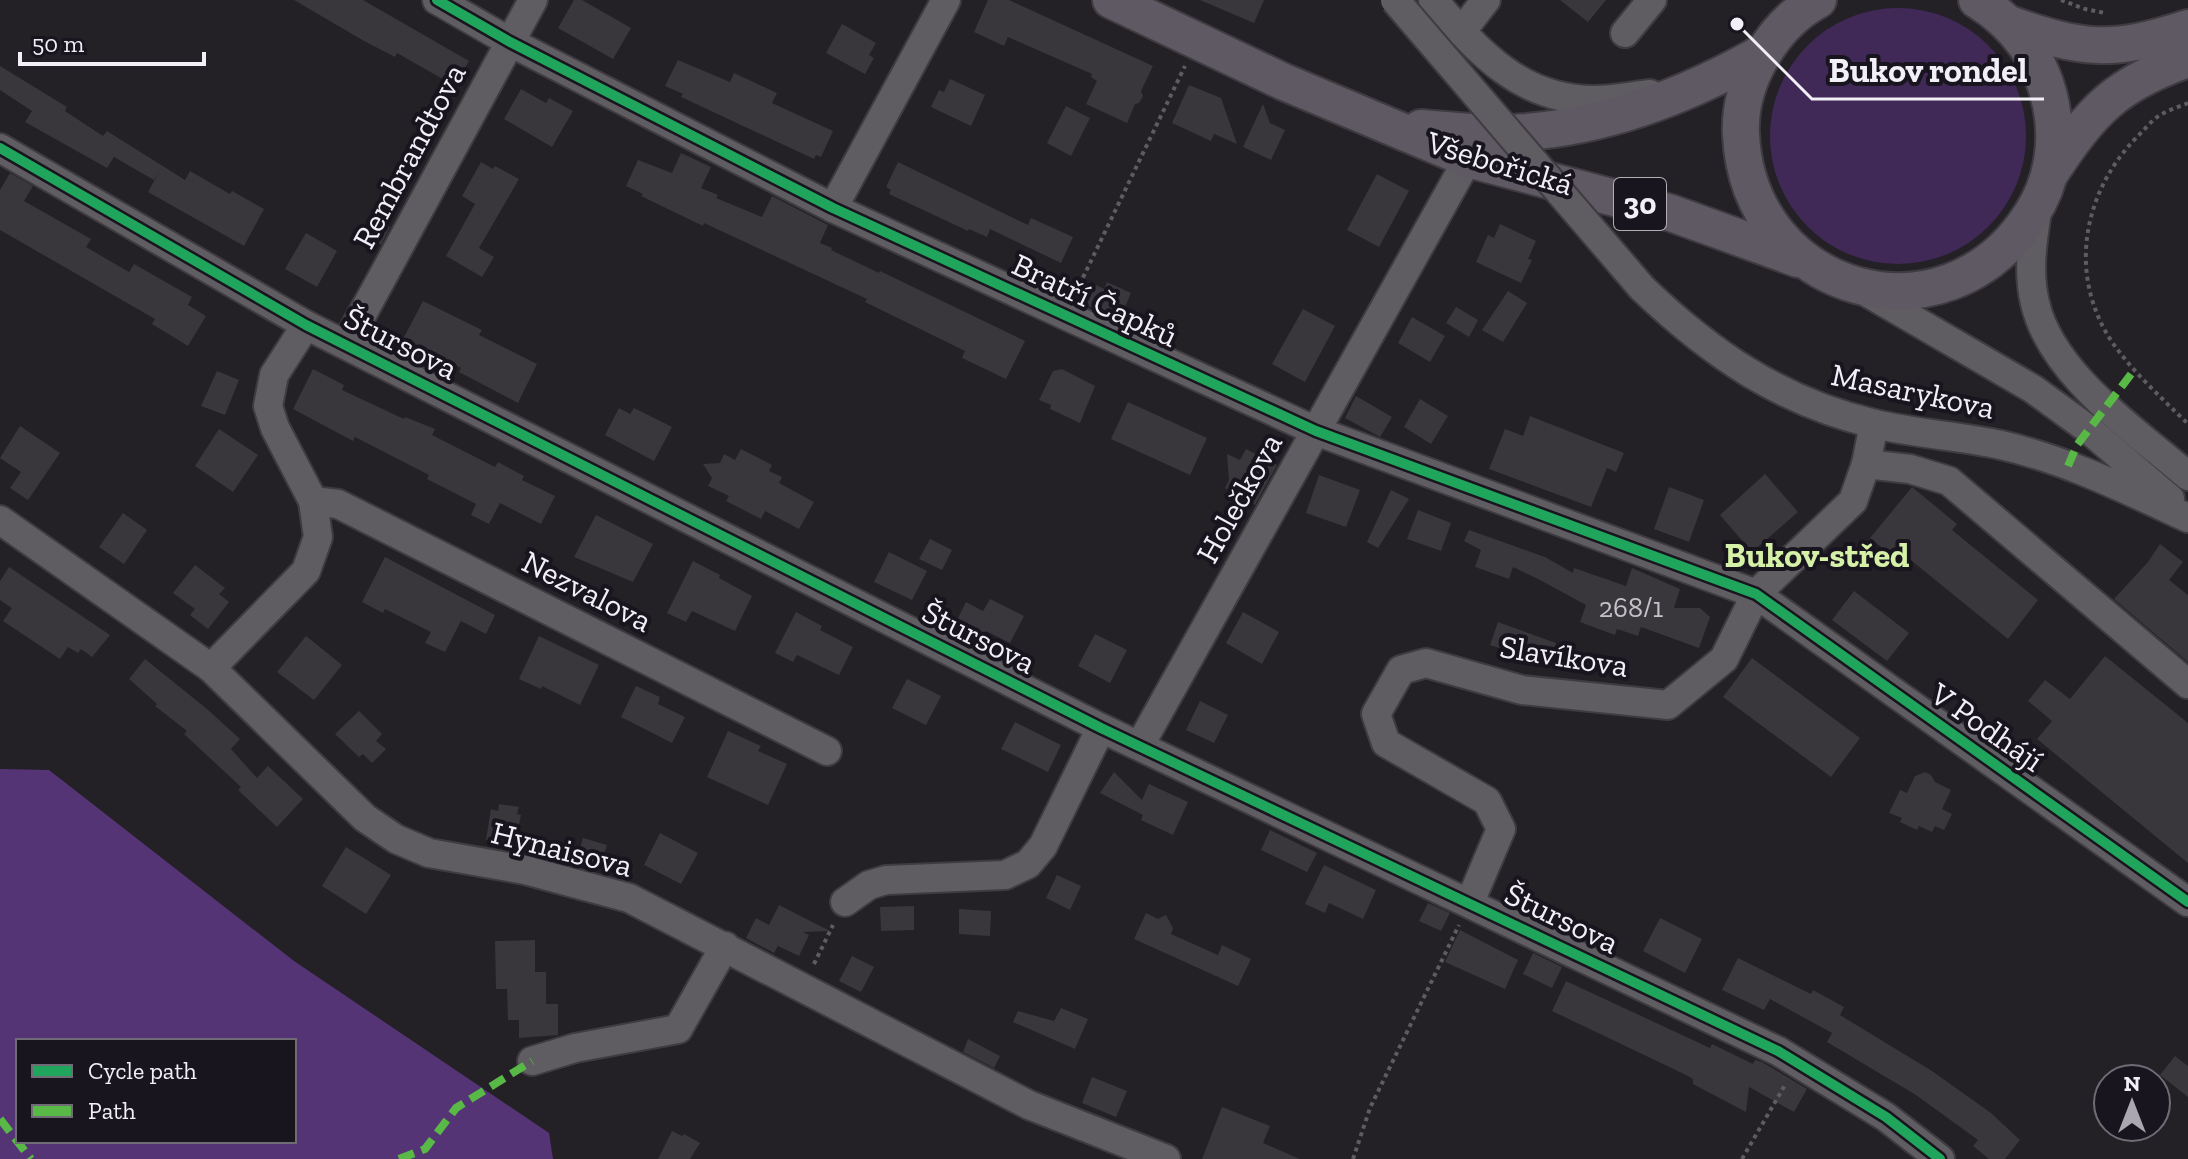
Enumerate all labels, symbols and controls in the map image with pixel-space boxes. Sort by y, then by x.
scale bar [20,16,204,66]
text: 50 m [32,29,85,58]
callout: Bukov rondel [1812,41,2044,99]
text: Bukov rondel [1829,50,2028,91]
street label: Rembrandtova [344,57,474,255]
street label: Všebořická [1421,123,1578,203]
road number: 30 [1614,178,1666,230]
street label: Bratří Čapků [1006,245,1184,355]
street label: Štursova [338,298,464,388]
street label: Masarykova [1828,355,1998,427]
street label: Holečkova [1188,427,1290,569]
district label: Bukov-střed [1725,535,1909,576]
street label: Nezvalova [516,542,658,640]
house number: 268/1 [1599,591,1664,624]
street label: Štursova [916,592,1042,682]
street label: Slavíkova [1497,627,1631,685]
street label: V Podhájí [1922,674,2051,780]
street label: Hynaisova [488,813,636,885]
street label: Štursova [1499,874,1625,962]
legend [16,1039,296,1143]
text: Cycle path [88,1056,197,1085]
north arrow [2092,1063,2172,1143]
text: N [2124,1070,2141,1097]
text: Path [88,1096,136,1125]

